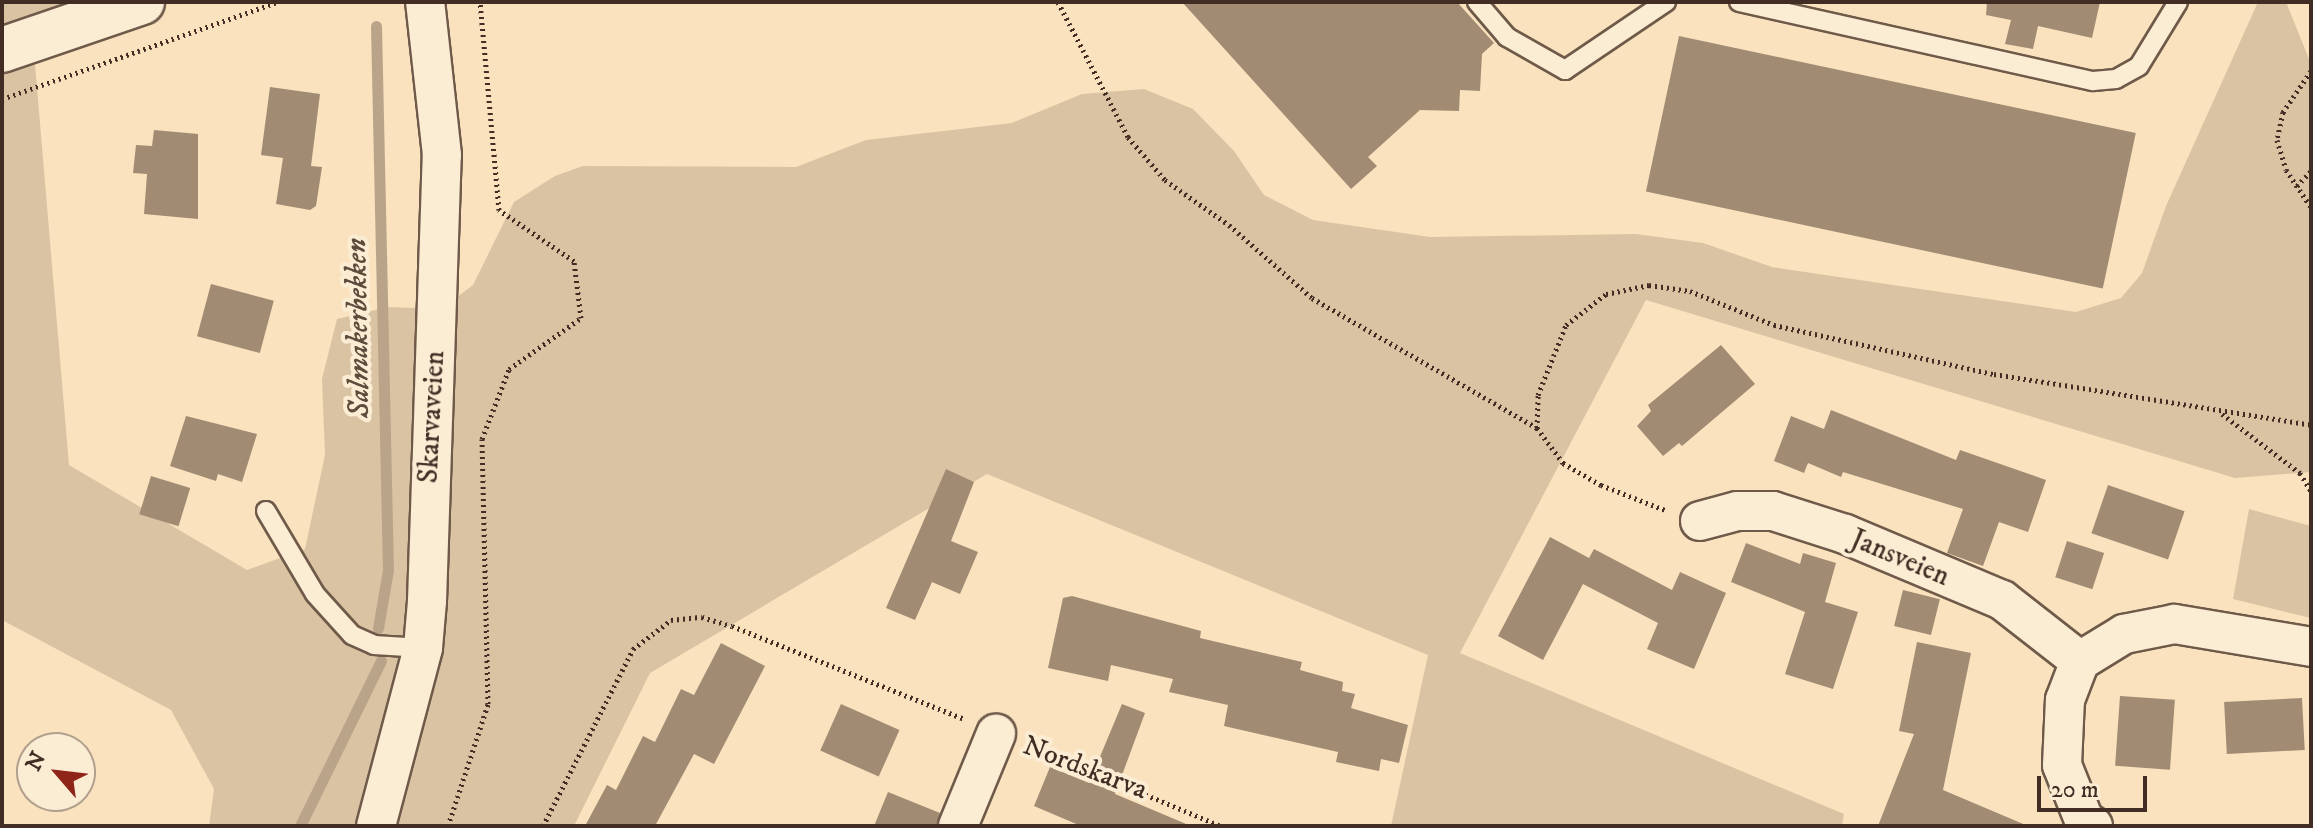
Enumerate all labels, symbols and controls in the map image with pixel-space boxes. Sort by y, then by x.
water label: Salmakerbekken [339,238,379,418]
street label: Skarvaveien [412,350,452,484]
street label: Jansveien [1846,522,1954,594]
street label: Nordskarva [1018,729,1152,807]
north arrow [16,732,96,812]
text: N [20,747,52,776]
scale bar [2041,760,2151,810]
text: 20 m [2051,775,2099,805]

